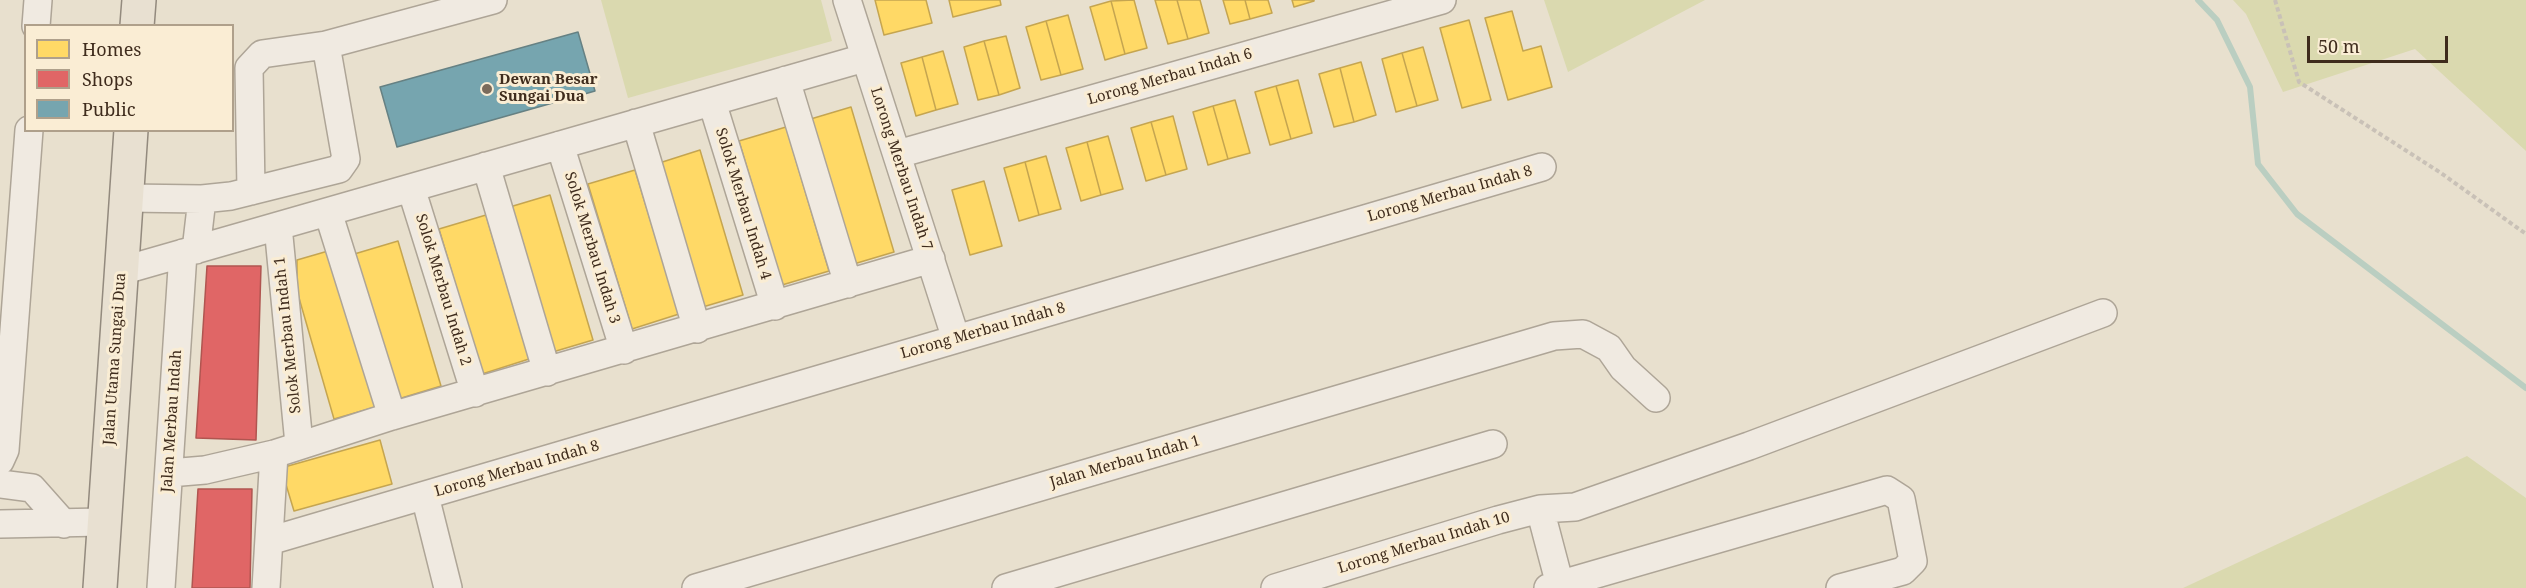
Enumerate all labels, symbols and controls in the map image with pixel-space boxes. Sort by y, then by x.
legend [24,24,234,132]
scale bar [2310,24,2451,62]
text: 50 m [2318,34,2360,58]
text: Homes [82,37,141,61]
street label: Lorong Merbau Indah 6 [1086,45,1254,109]
text: Shops [82,67,133,91]
place label: Dewan Besar Sungai Dua [499,71,598,106]
marker: Dewan Besar Sungai Dua [480,82,494,96]
street label: Lorong Merbau Indah 7 [866,85,936,253]
text: Public [82,97,136,121]
street label: Solok Merbau Indah 4 [711,126,775,282]
street label: Lorong Merbau Indah 8 [1366,162,1534,226]
street label: Solok Merbau Indah 3 [560,170,624,326]
street label: Solok Merbau Indah 2 [411,212,475,368]
street label: Solok Merbau Indah 1 [271,256,305,414]
street label: Jalan Utama Sungai Dua [100,272,130,446]
street label: Lorong Merbau Indah 8 [899,299,1067,363]
street label: Jalan Merbau Indah [158,349,186,493]
street label: Jalan Merbau Indah 1 [1048,432,1202,492]
street label: Lorong Merbau Indah 8 [433,437,601,501]
street label: Lorong Merbau Indah 10 [1336,508,1512,578]

